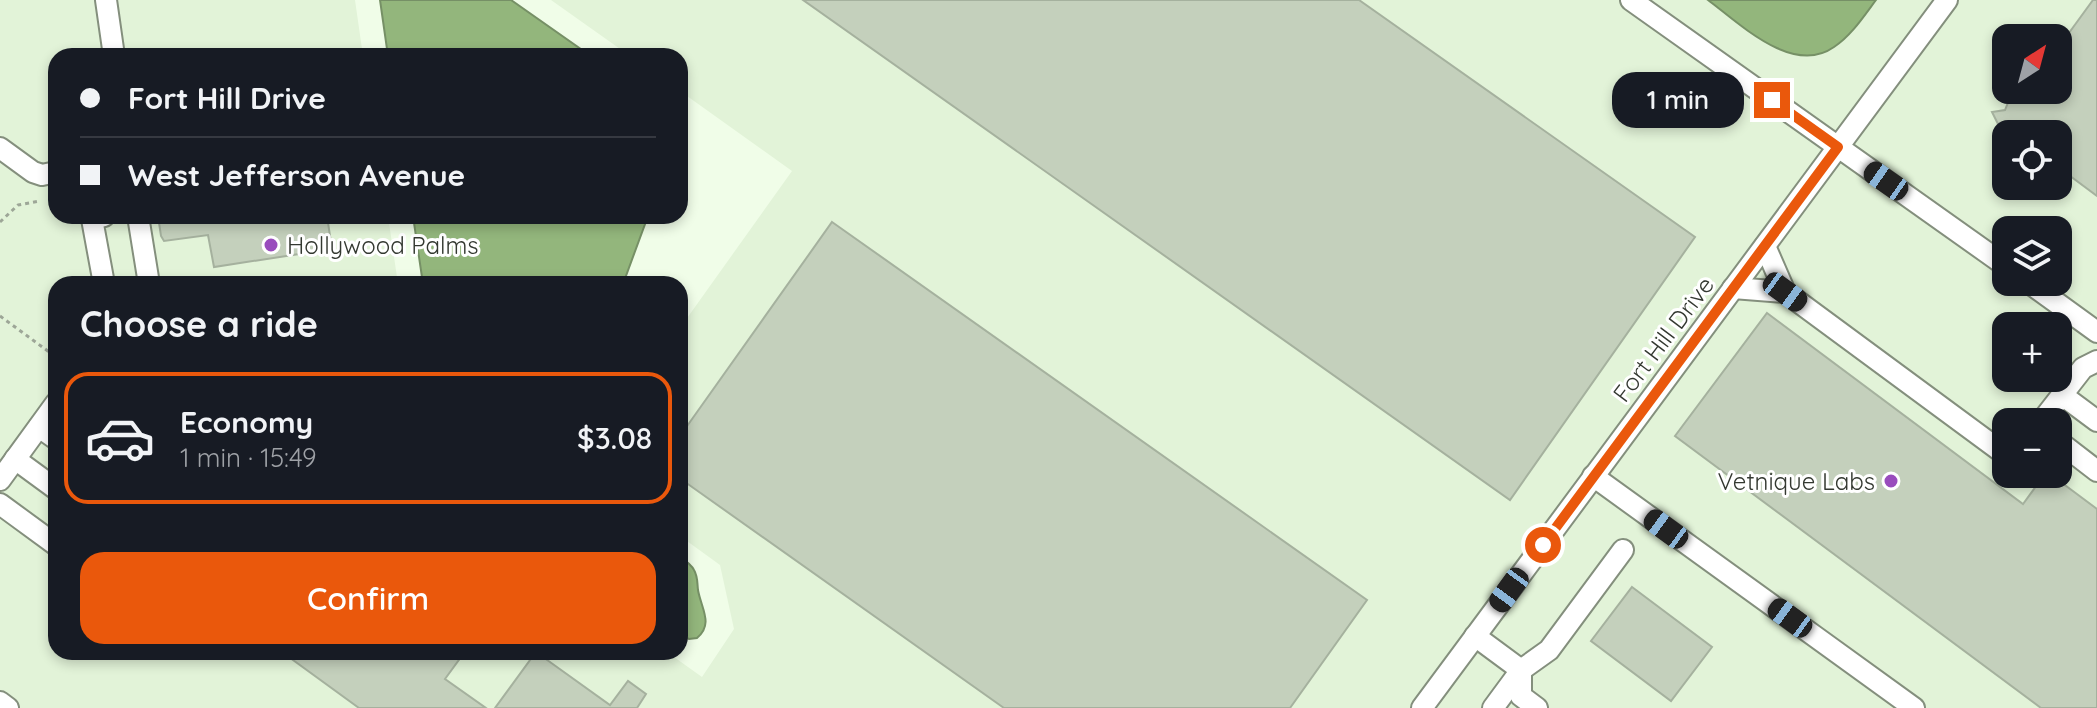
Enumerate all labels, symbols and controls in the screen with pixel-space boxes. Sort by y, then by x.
north arrow [1992,24,2072,104]
map controls [1992,24,2072,488]
callout: 1 min [1612,72,1744,128]
text: Fort Hill Drive [128,79,326,117]
route end [1754,82,1790,118]
text: 1 min [1647,83,1709,116]
button: locate [1992,120,2072,200]
text: West Jefferson Avenue [128,156,465,194]
car [1859,157,1913,205]
button: layers [1992,216,2072,296]
place label: Hollywood Palms [287,230,479,260]
marker: Hollywood Palms [262,236,280,254]
car [1759,268,1811,316]
street label: Fort Hill Drive [1606,270,1720,408]
text: Choose a ride [80,301,318,346]
button: + [1992,312,2072,392]
icon: car [84,402,156,474]
text: Economy [180,403,313,441]
button: − [1992,408,2072,488]
text: $3.08 [577,419,652,457]
text: 1 min · 15:49 [180,441,317,474]
place label: Vetnique Labs [1717,466,1875,496]
marker: Vetnique Labs [1882,472,1900,490]
car [1640,505,1692,553]
route start [1525,527,1561,563]
button: Confirm [80,552,656,644]
car [1485,564,1533,616]
car [1764,594,1816,642]

